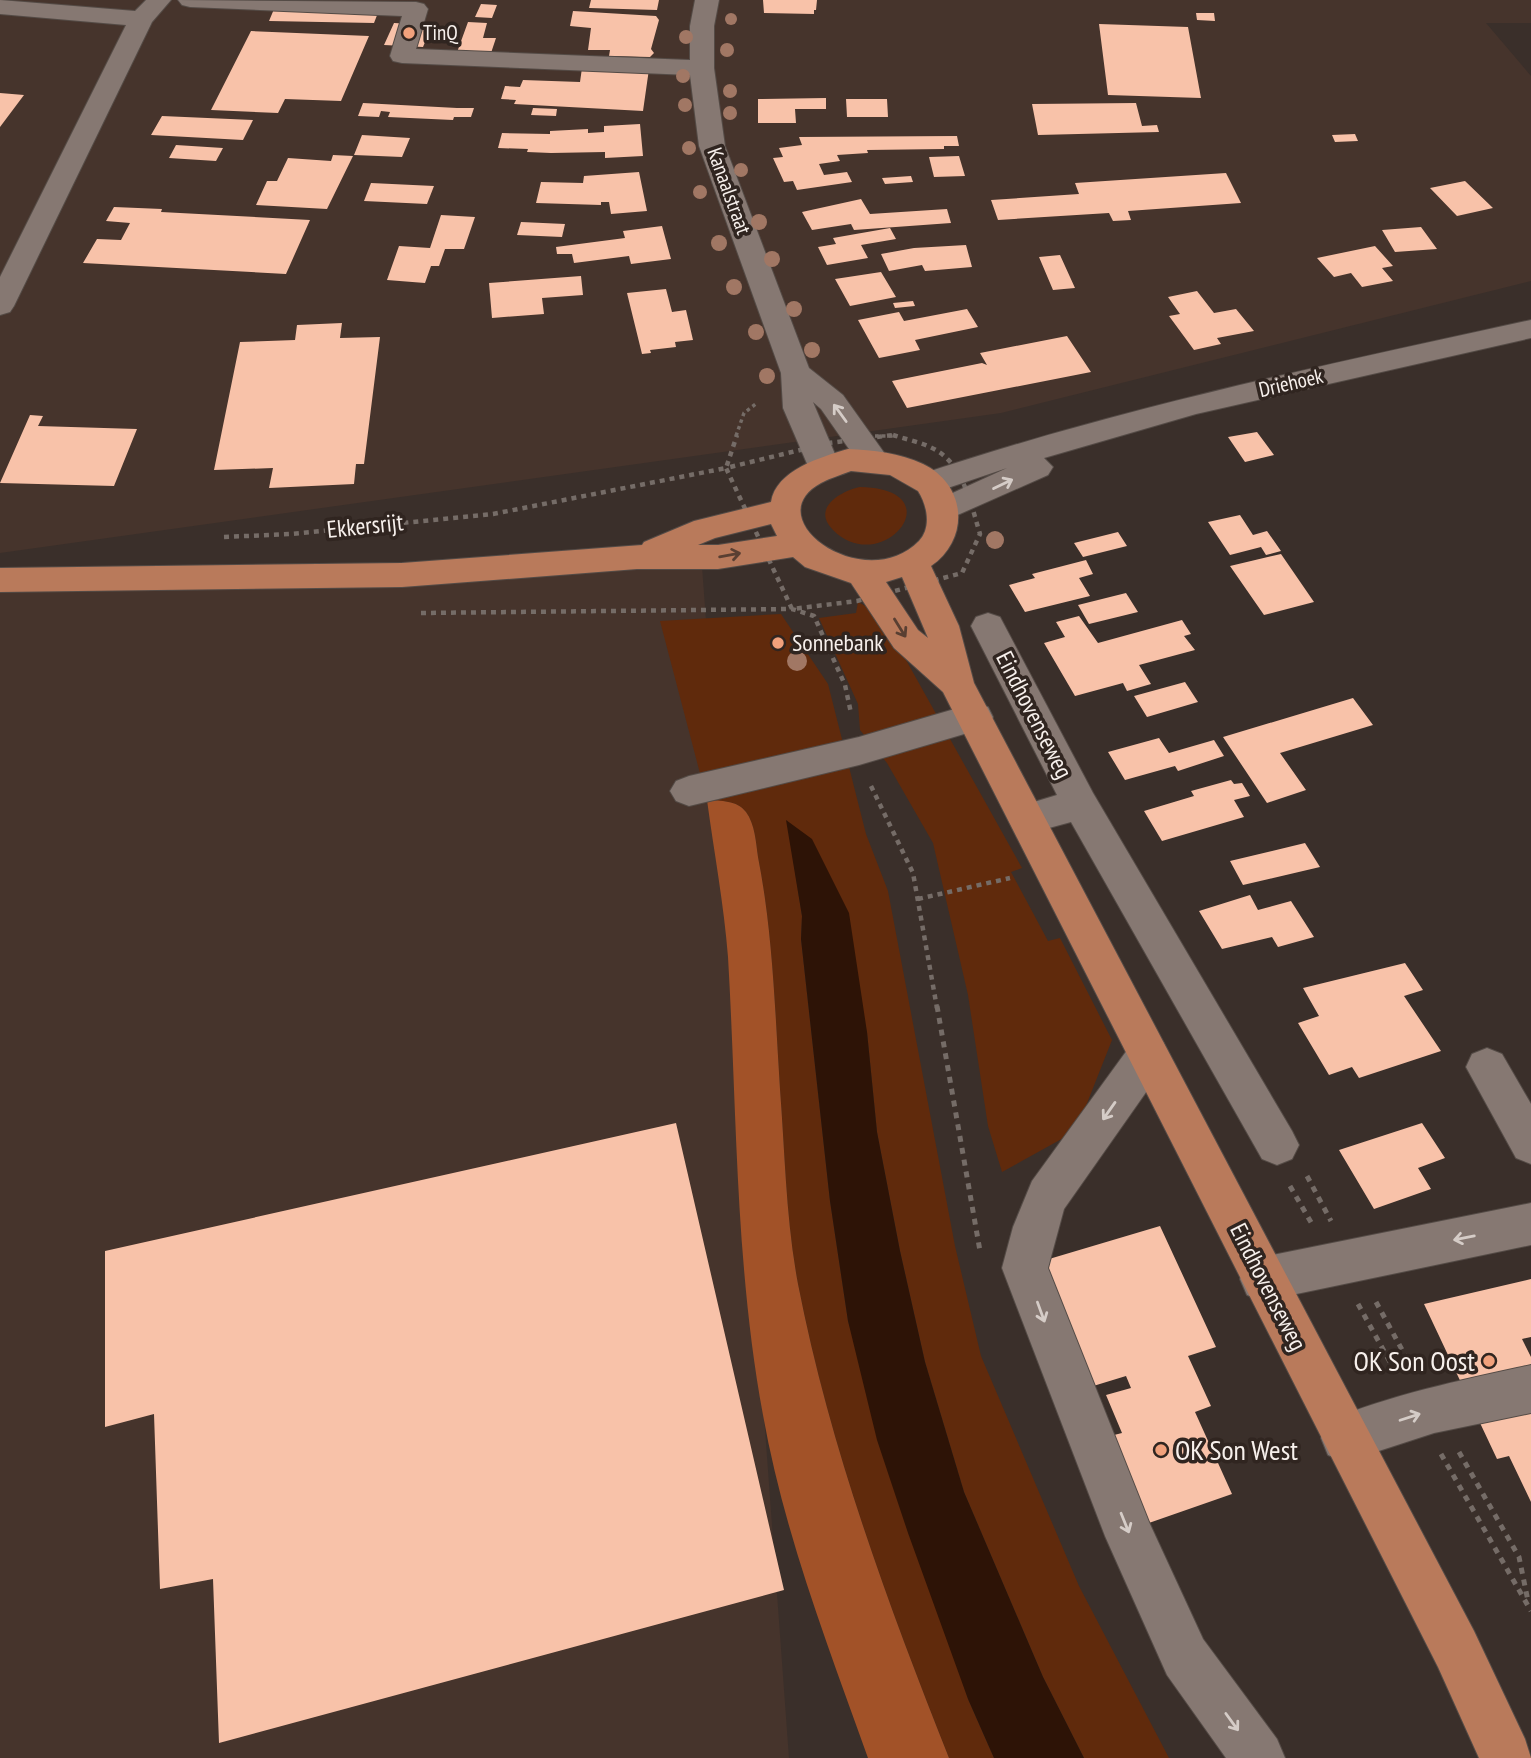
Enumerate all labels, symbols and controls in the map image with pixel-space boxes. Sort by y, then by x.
place label: TinQ [423,19,458,46]
marker: TinQ [401,25,417,41]
street label: Kanaalstraat [701,144,758,238]
street label: Driehoek [1256,362,1326,403]
one-way arrow [833,404,847,423]
one-way arrow [992,477,1013,490]
street label: Ekkersrijt [325,506,405,545]
one-way arrow [718,547,741,561]
one-way arrow [893,618,907,638]
place label: Sonnebank [792,627,884,658]
marker: Sonnebank [770,635,786,651]
street label: Eindhovenseweg [989,646,1080,784]
one-way arrow [1102,1101,1116,1120]
street label: Eindhovenseweg [1223,1218,1314,1356]
one-way arrow [1453,1231,1476,1245]
one-way arrow [1036,1300,1048,1322]
place label: OK Son Oost [1354,1342,1475,1379]
marker: OK Son Oost [1481,1353,1497,1369]
one-way arrow [1399,1410,1421,1423]
place label: OK Son West [1175,1431,1298,1468]
marker: OK Son West [1153,1442,1169,1458]
one-way arrow [1119,1512,1132,1534]
one-way arrow [1224,1713,1239,1732]

